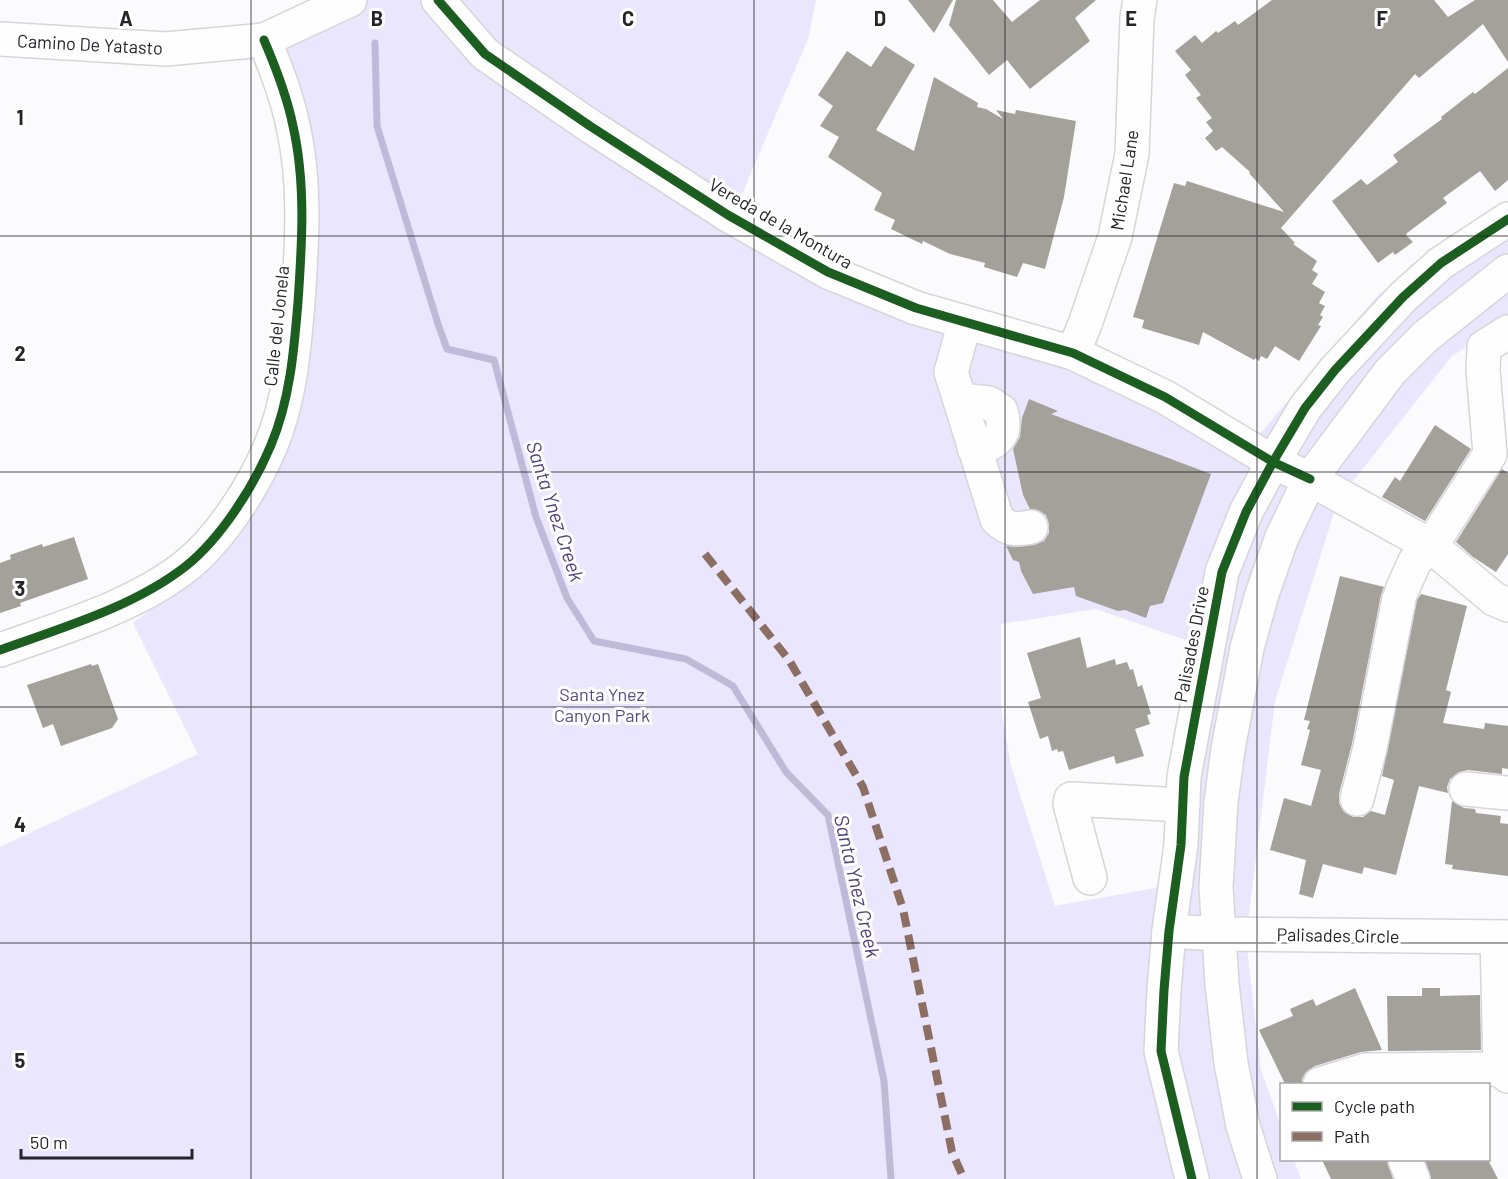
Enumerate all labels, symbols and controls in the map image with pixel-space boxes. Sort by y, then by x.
text: A [119,6,133,30]
text: B [371,6,383,30]
text: C [622,6,634,30]
text: D [874,6,886,30]
text: E [1125,6,1137,30]
text: F [1376,6,1388,30]
street label: Camino De Yatasto [17,29,163,59]
text: 1 [16,105,24,129]
street label: Michael Lane [1105,128,1143,232]
street label: Vereda de la Montura [705,173,857,273]
street label: Calle del Jonela [259,265,293,387]
text: 2 [14,341,26,365]
water label: Santa Ynez Creek [522,438,590,584]
text: 3 [15,576,25,600]
street label: Palisades Drive [1169,584,1213,704]
park label: Santa Ynez Canyon Park [554,683,650,726]
text: 4 [14,812,26,836]
water label: Santa Ynez Creek [830,812,886,960]
street label: Palisades Circle [1276,923,1400,947]
text: 5 [15,1048,26,1072]
legend [1280,1083,1490,1161]
text: Cycle path [1334,1095,1415,1117]
scale bar [21,1122,192,1160]
text: Path [1334,1125,1370,1147]
text: 50 m [30,1131,68,1153]

